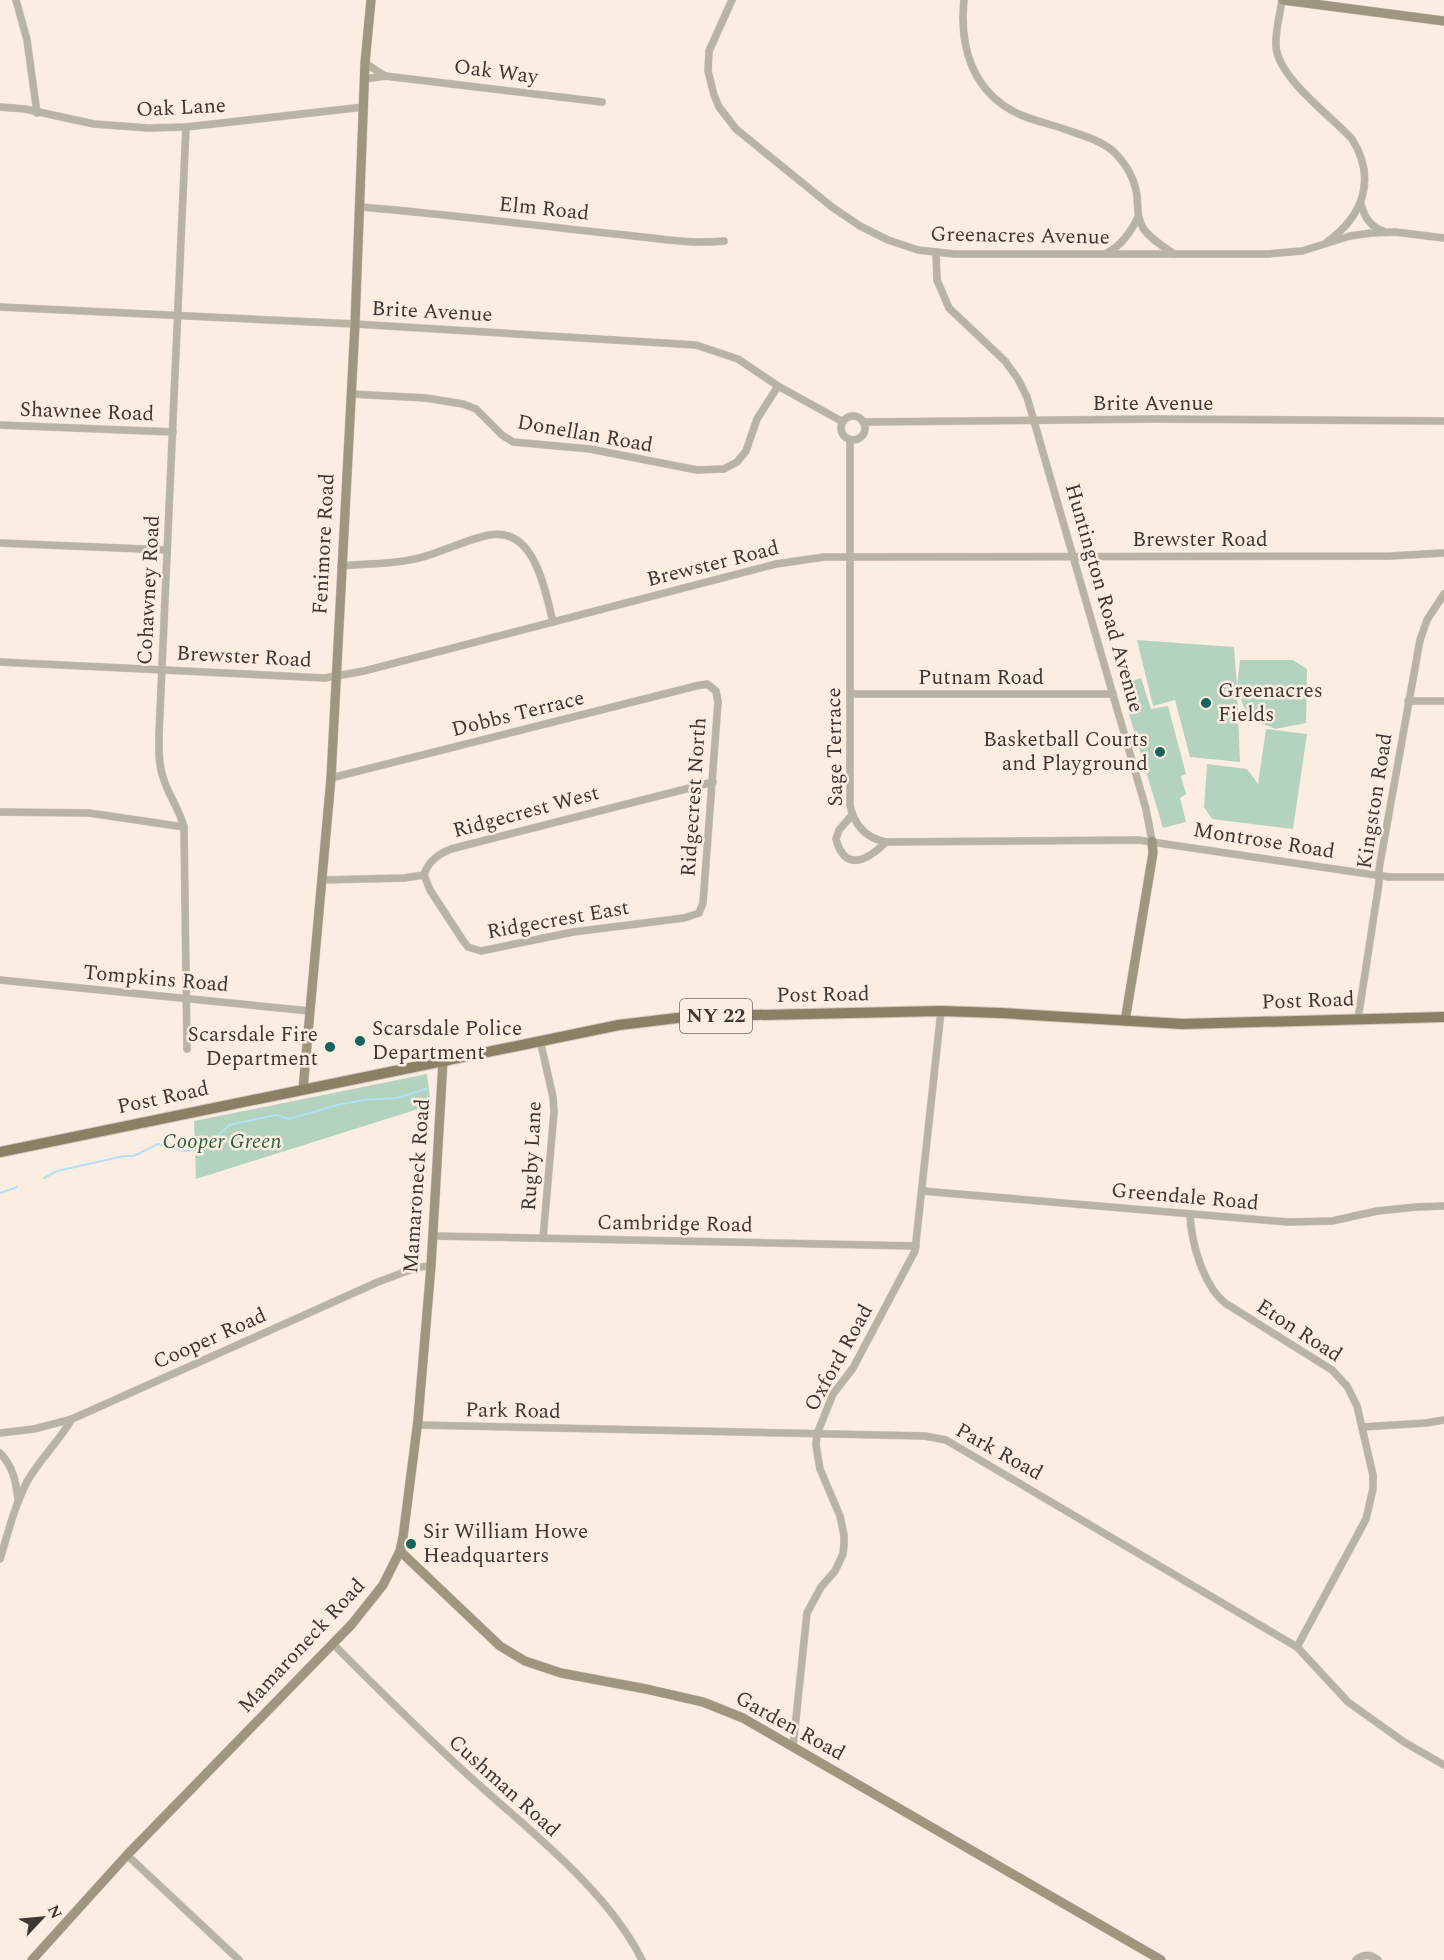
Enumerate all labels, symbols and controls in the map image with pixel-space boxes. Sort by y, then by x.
street label: Oak Way [452,51,541,93]
street label: Oak Lane [135,90,227,126]
street label: Elm Road [497,188,591,230]
street label: Greenacres Avenue [930,218,1110,254]
street label: Brite Avenue [371,293,493,331]
street label: Brite Avenue [1093,388,1213,420]
street label: Shawnee Road [19,394,155,430]
street label: Donellan Road [515,406,655,462]
street label: Fenimore Road [304,472,344,616]
street label: Huntington Road Avenue [1056,480,1152,716]
street label: Cohawney Road [129,514,169,666]
street label: Brewster Road [1132,524,1268,556]
street label: Brewster Road [643,532,783,596]
street label: Brewster Road [175,637,313,677]
street label: Putnam Road [918,662,1044,694]
place label: Greenacres Fields [1218,675,1323,731]
street label: Dobbs Terrace [448,682,588,746]
street label: Sage Terrace [818,687,852,807]
marker: Greenacres Fields [1199,696,1213,710]
street label: Ridgecrest North [672,716,716,878]
place label: Basketball Courts and Playground [983,724,1148,780]
street label: Kingston Road [1348,731,1402,871]
marker: Basketball Courts and Playground [1153,745,1167,759]
street label: Ridgecrest West [449,777,603,847]
street label: Montrose Road [1191,814,1337,868]
street label: Ridgecrest East [484,892,632,948]
street label: Tompkins Road [82,957,230,1001]
street label: Post Road [776,978,870,1012]
street label: Post Road [1261,983,1355,1019]
road number: NY 22 [680,999,752,1033]
place label: Scarsdale Police Department [372,1013,522,1069]
place label: Scarsdale Fire Department [187,1019,318,1075]
marker: Scarsdale Police Department [353,1034,367,1048]
marker: Scarsdale Fire Department [323,1040,337,1054]
street label: Post Road [114,1073,212,1123]
street label: Mamaroneck Road [395,1098,439,1274]
street label: Rugby Lane [513,1100,551,1212]
park label: Cooper Green [162,1126,282,1158]
street label: Greendale Road [1110,1175,1260,1219]
street label: Cambridge Road [597,1207,753,1241]
street label: Eton Road [1249,1291,1349,1371]
street label: Oxford Road [796,1298,882,1418]
street label: Cooper Road [148,1300,272,1378]
street label: Park Road [465,1394,561,1428]
street label: Park Road [949,1415,1049,1489]
place label: Sir William Howe Headquarters [423,1516,588,1572]
marker: Sir William Howe Headquarters [404,1537,418,1551]
street label: Mamaroneck Road [231,1571,373,1721]
street label: Garden Road [729,1683,851,1769]
street label: Cushman Road [441,1727,567,1845]
north arrow [12,1888,72,1948]
text: N [41,1901,68,1923]

